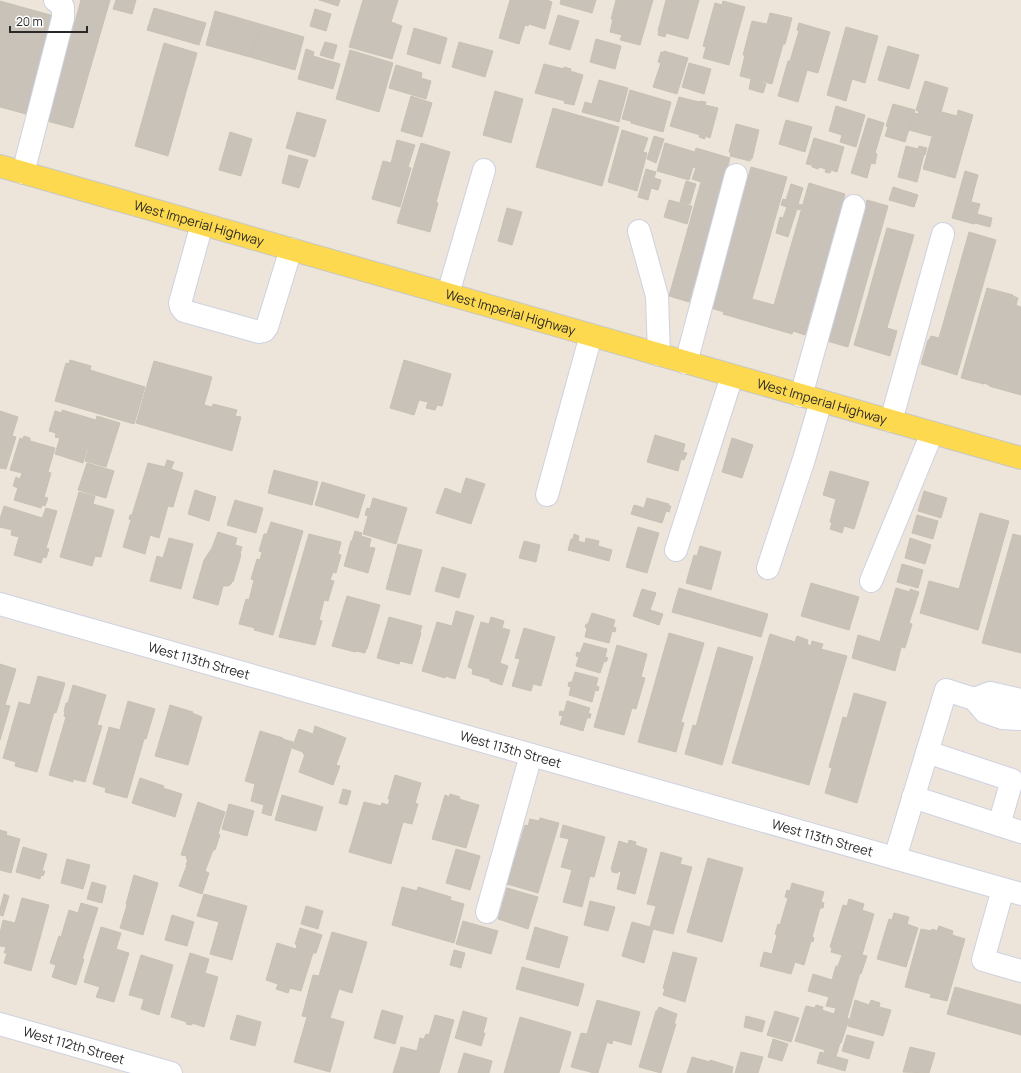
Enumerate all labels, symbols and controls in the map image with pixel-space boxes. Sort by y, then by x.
scale bar [10,8,87,34]
text: 20 m [16,13,43,30]
street label: West Imperial Highway [132,196,266,250]
street label: West Imperial Highway [443,285,578,339]
street label: West Imperial Highway [755,374,889,428]
street label: West 113th Street [146,638,252,684]
street label: West 113th Street [458,726,564,772]
street label: West 113th Street [770,815,875,861]
street label: West 112th Street [21,1022,127,1068]

